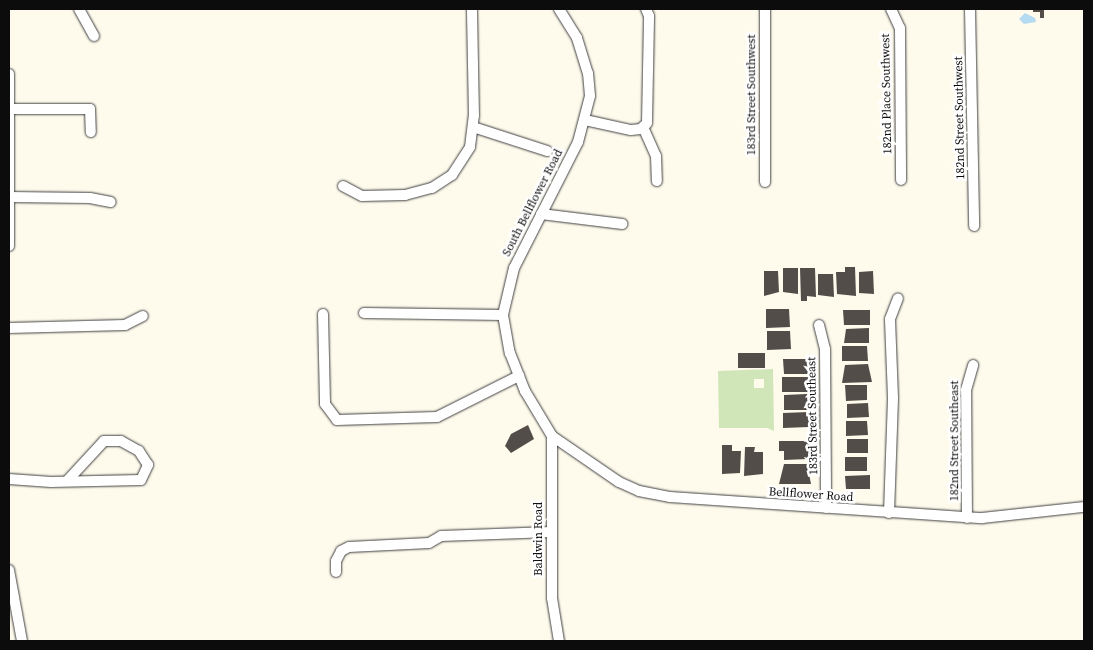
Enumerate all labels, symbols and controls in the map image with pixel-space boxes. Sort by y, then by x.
street label: 182nd Place Southwest [879,33,895,155]
street label: 183rd Street Southwest [745,35,759,155]
street label: 182nd Street Southwest [952,56,968,180]
street label: South Bellflower Road [500,147,566,259]
street label: 183rd Street Southeast [805,357,821,475]
street label: 182nd Street Southeast [948,381,962,501]
street label: Bellflower Road [768,485,854,505]
street label: Baldwin Road [532,502,546,576]

